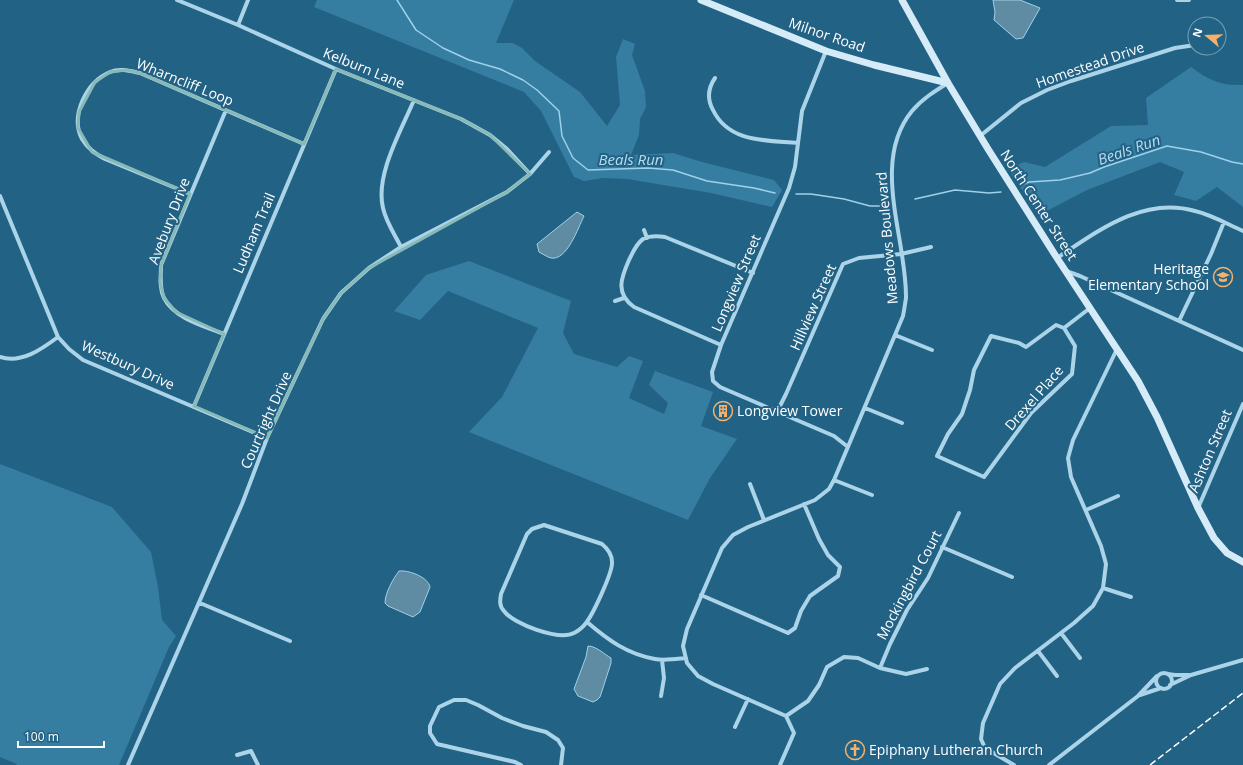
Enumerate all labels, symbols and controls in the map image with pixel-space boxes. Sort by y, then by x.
street label: Milnor Road [787,13,868,56]
north arrow [1187,16,1227,56]
text: N [1189,26,1206,39]
street label: Homestead Drive [1033,37,1147,92]
street label: Kelburn Lane [320,43,408,93]
street label: Wharncliff Loop [134,53,237,110]
water label: Beals Run [1095,129,1163,169]
street label: North Center Street [996,146,1082,264]
water label: Beals Run [599,149,663,169]
street label: Meadows Boulevard [871,171,902,305]
street label: Avebury Drive [143,175,194,267]
street label: Ludham Trail [228,190,279,276]
street label: Longview Street [706,231,765,334]
place label: Heritage Elementary School [1088,259,1209,294]
street label: Hillview Street [785,260,840,353]
school or university icon: Heritage Elementary School [1212,266,1234,288]
street label: Westbury Drive [79,335,178,394]
street label: Drexel Place [1000,361,1067,434]
street label: Courtright Drive [236,368,296,472]
building icon: Longview Tower [712,400,734,422]
place label: Longview Tower [737,401,843,420]
street label: Ashton Street [1183,406,1236,495]
street label: Mockingbird Court [872,527,945,643]
scale bar [18,723,104,749]
text: 100 m [24,728,59,745]
church icon: Epiphany Lutheran Church [844,739,866,761]
place label: Epiphany Lutheran Church [869,740,1043,759]

